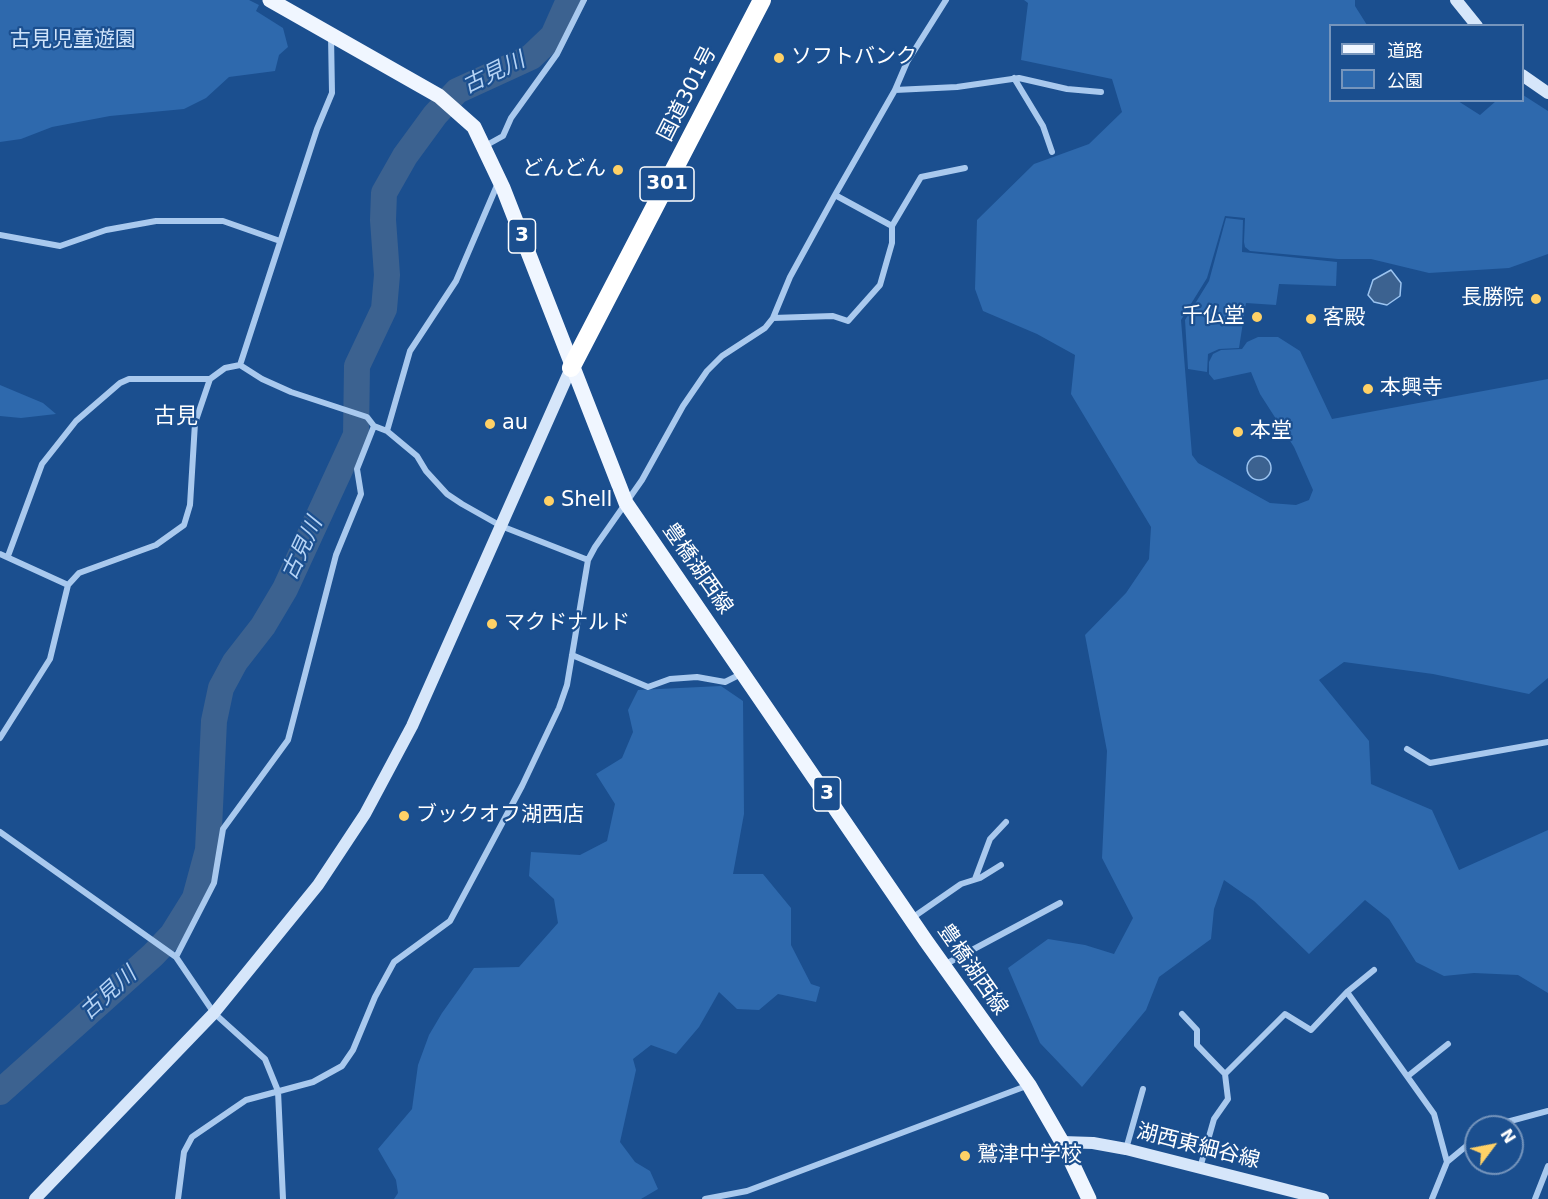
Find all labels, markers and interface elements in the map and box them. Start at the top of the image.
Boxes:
legend [1329,24,1524,102]
park label: 古見児童遊園 [10,28,136,54]
text: 道路 [1387,40,1423,61]
street label: 国道301号 [653,42,723,146]
place label: ソフトバンク [791,45,917,71]
water label: 古見川 [459,48,529,100]
marker: ソフトバンク [772,51,786,65]
text: 公園 [1387,70,1423,91]
place label: どんどん [522,157,606,183]
marker: どんどん [611,163,625,177]
road number: 301 [640,167,694,201]
road number: 3 [508,219,536,253]
place label: 長勝院 [1461,286,1524,312]
marker: 長勝院 [1529,292,1543,306]
place label: 千仏堂 [1182,304,1245,330]
place label: 客殿 [1323,306,1365,332]
marker: 千仏堂 [1250,310,1264,324]
marker: 客殿 [1304,312,1318,326]
place label: 本興寺 [1380,376,1443,402]
marker: 本興寺 [1361,382,1375,396]
district label: 古見 [154,404,198,430]
place label: au [502,411,528,437]
marker: au [483,417,497,431]
place label: 本堂 [1250,419,1292,445]
marker: 本堂 [1231,425,1245,439]
place label: Shell [561,488,612,514]
marker: Shell [542,494,556,508]
water label: 古見川 [277,514,329,584]
street label: 豊橋湖西線 [657,519,737,619]
place label: マクドナルド [504,611,630,637]
marker: マクドナルド [485,617,499,631]
road number: 3 [814,777,840,811]
place label: ブックオフ湖西店 [416,803,584,829]
marker: ブックオフ湖西店 [397,809,411,823]
street label: 豊橋湖西線 [932,920,1012,1020]
water label: 古見川 [76,962,142,1026]
north arrow [1464,1115,1524,1175]
street label: 湖西東細谷線 [1134,1120,1262,1174]
text: N [1496,1126,1520,1147]
place label: 鷲津中学校 [977,1143,1082,1169]
marker: 鷲津中学校 [958,1149,972,1163]

